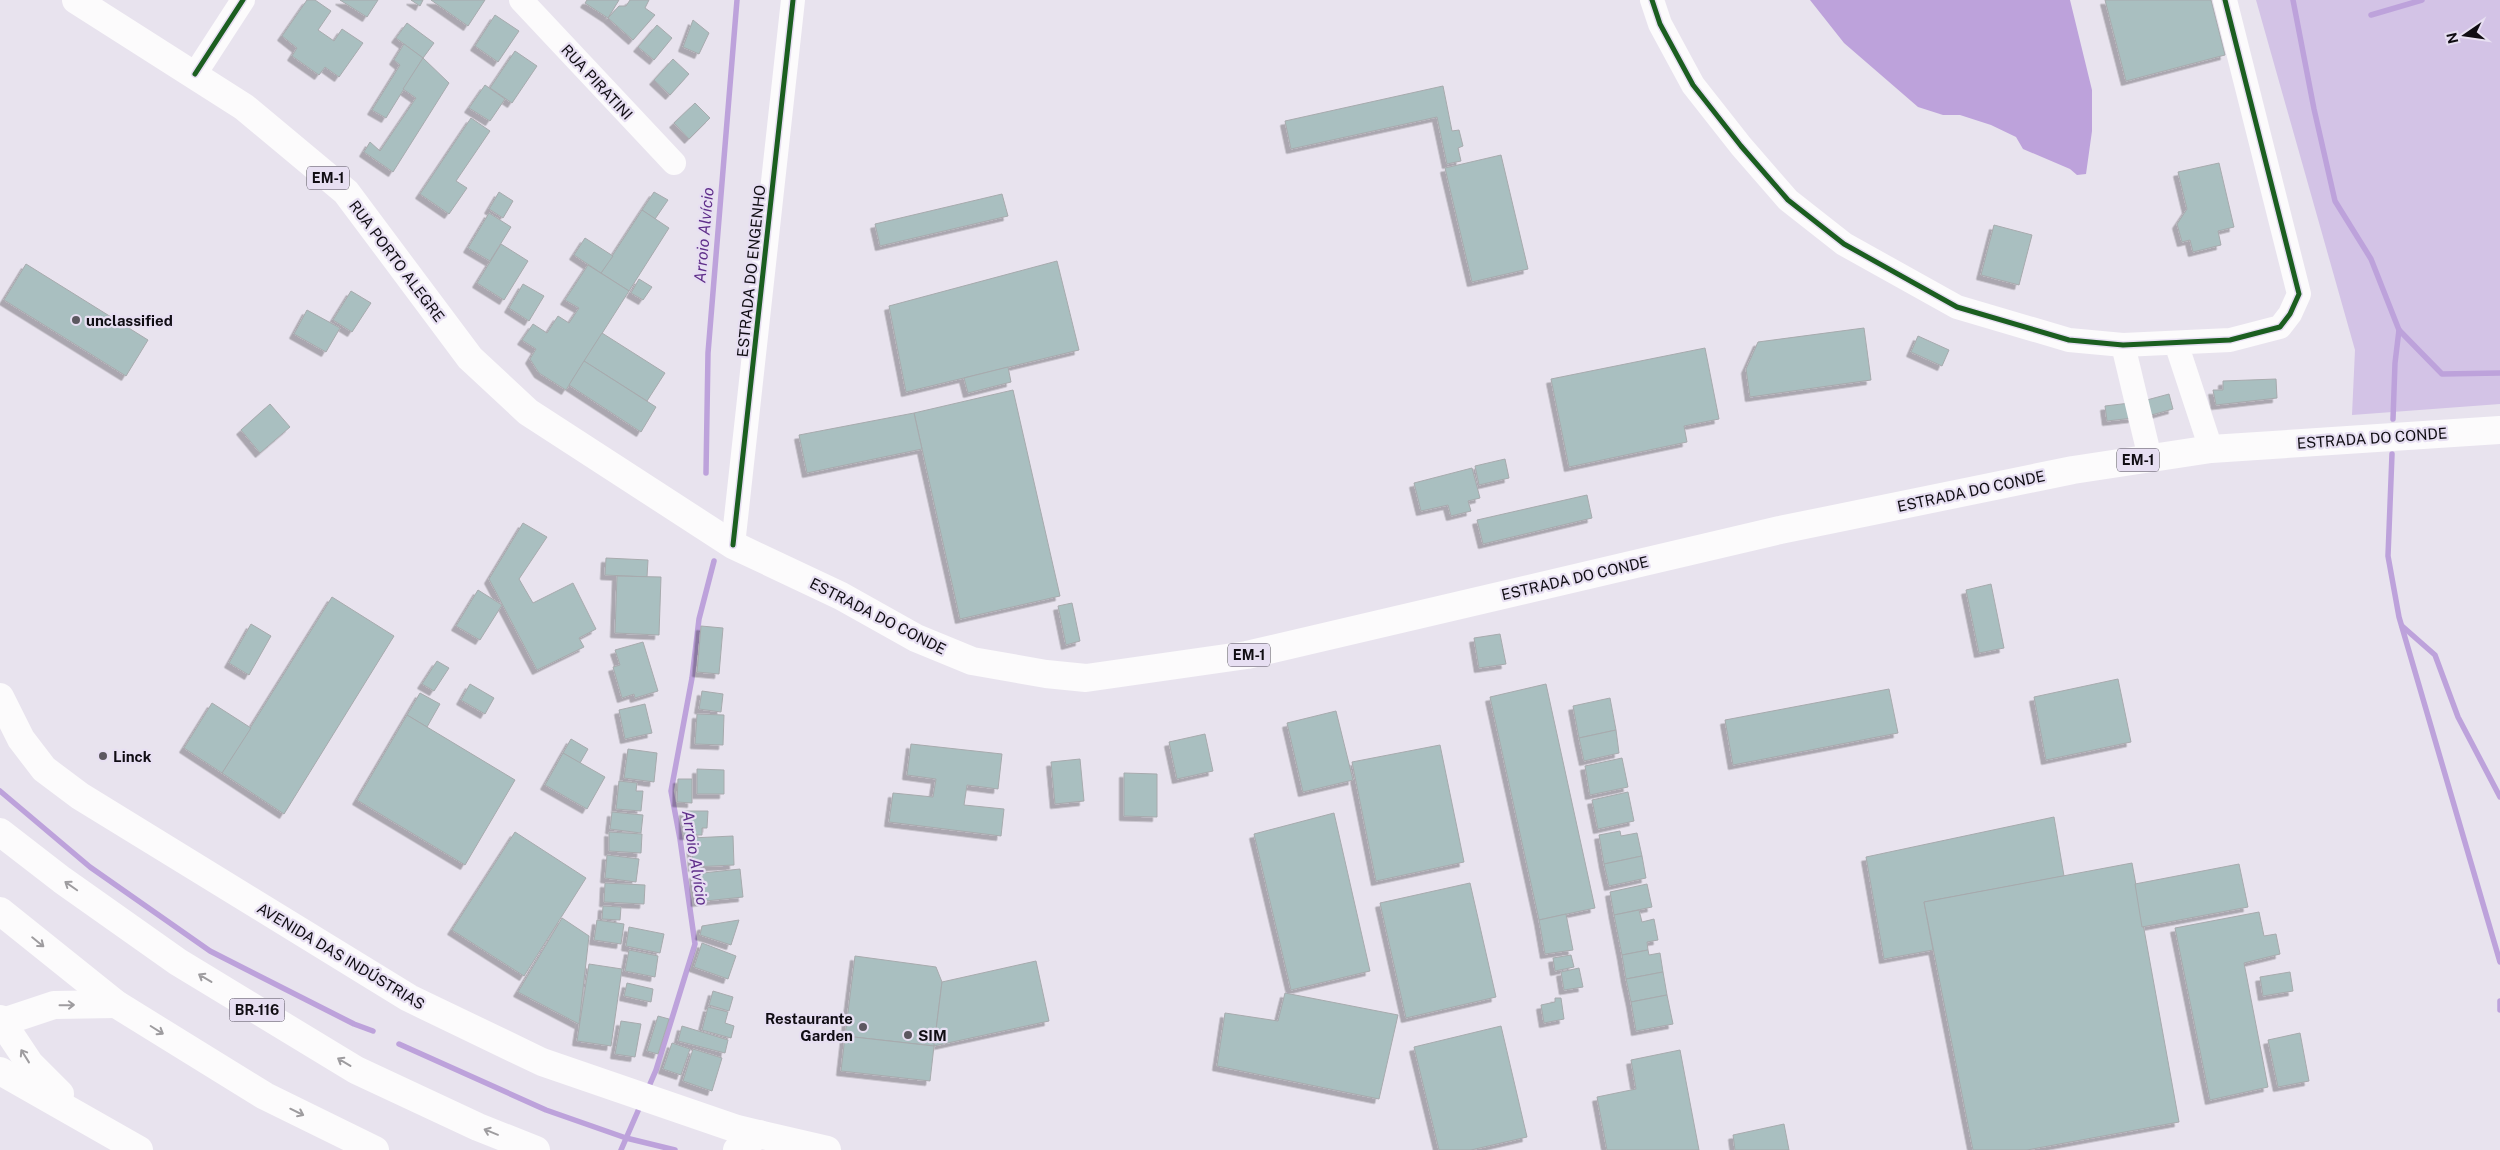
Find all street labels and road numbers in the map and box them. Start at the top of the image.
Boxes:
street label: RUA PIRATINI [558,41,636,123]
road number: EM-1 [307,167,349,190]
street label: ESTRADA DO ENGENHO [733,184,769,358]
street label: RUA PORTO ALEGRE [346,197,448,325]
street label: ESTRADA DO CONDE [2296,424,2448,452]
road number: EM-1 [2117,448,2159,472]
street label: ESTRADA DO CONDE [1896,467,2046,515]
street label: ESTRADA DO CONDE [1500,553,1650,603]
street label: ESTRADA DO CONDE [807,574,949,658]
road number: EM-1 [1228,644,1270,666]
street label: AVENIDA DAS INDÚSTRIAS [254,898,428,1013]
road number: BR-116 [230,998,284,1022]

